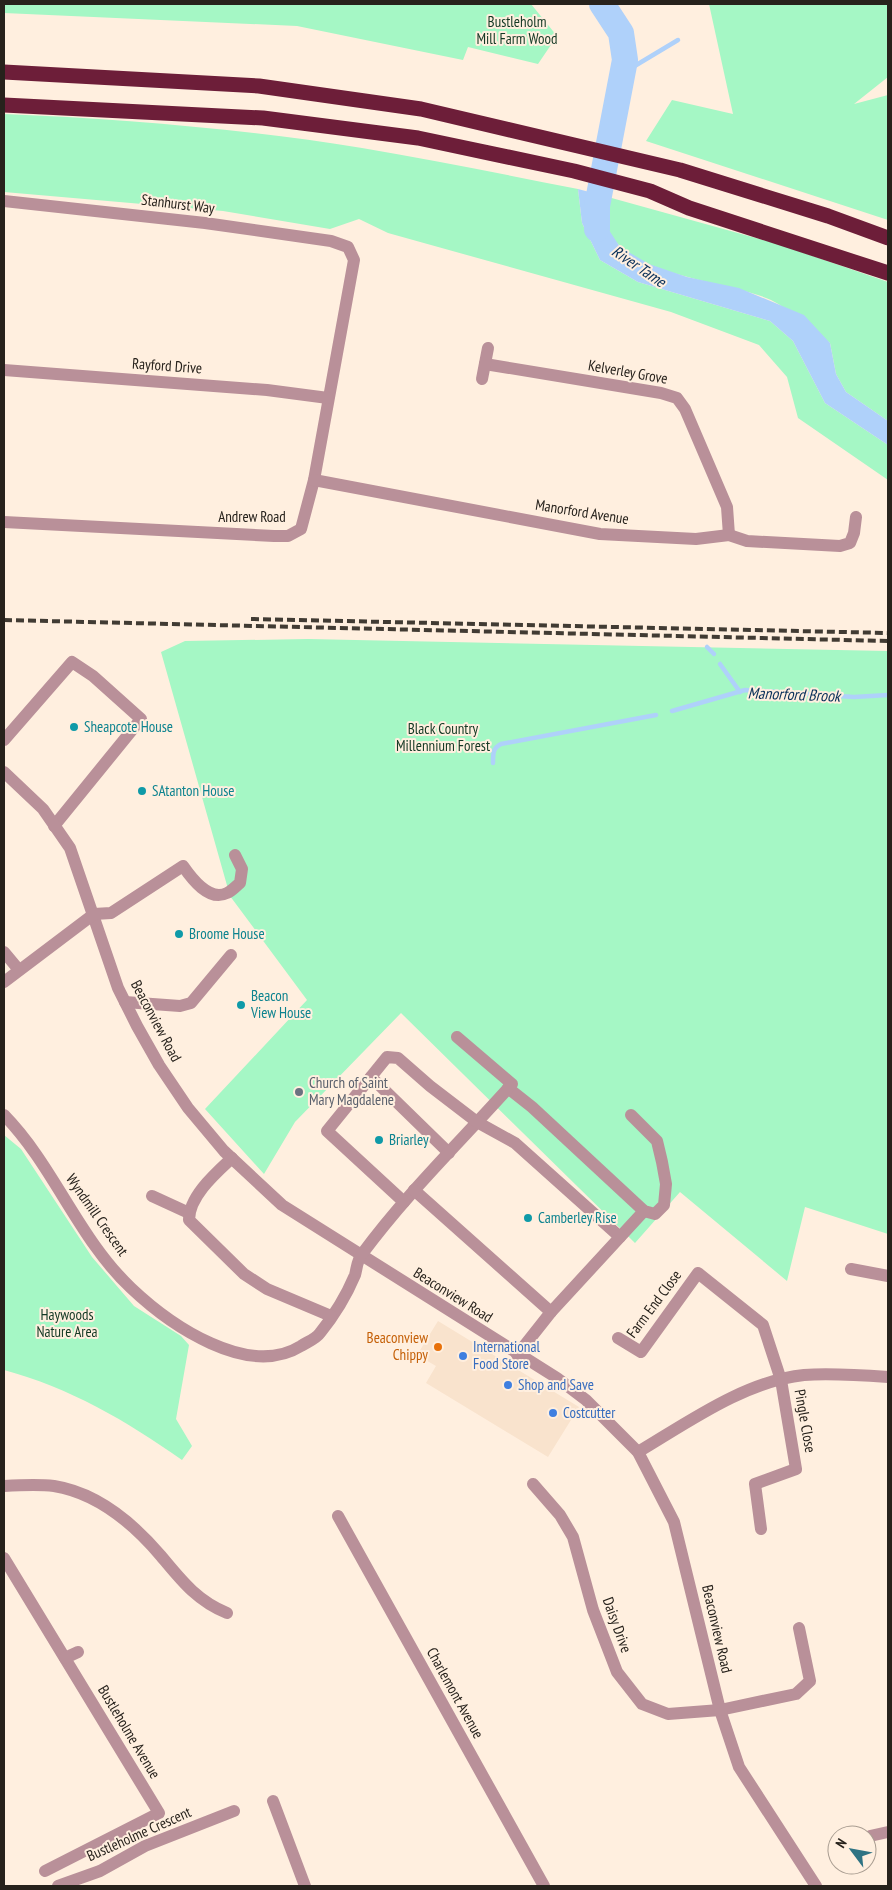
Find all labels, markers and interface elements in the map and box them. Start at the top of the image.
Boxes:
park label: Bustleholm Mill Farm Wood [477,12,558,48]
street label: Stanhurst Way [140,190,216,217]
water label: River Tame [608,241,671,292]
street label: Rayford Drive [131,354,203,377]
street label: Kelverley Grove [587,355,669,388]
street label: Manorford Avenue [534,495,630,528]
street label: Andrew Road [218,507,286,526]
water label: Manorford Brook [747,682,842,706]
place label: Sheapcote House [84,717,173,736]
park label: Black Country Millennium Forest [396,719,490,755]
marker: Sheapcote House [68,721,80,733]
place label: SAtanton House [152,781,235,800]
marker: SAtanton House [136,785,148,797]
place label: Broome House [189,924,265,943]
marker: Broome House [173,928,185,940]
street label: Beaconview Road [127,977,186,1065]
place label: Beacon View House [250,986,311,1022]
marker: Beacon View House [235,999,247,1011]
place label: Church of Saint Mary Magdalene [309,1073,394,1109]
marker: Church of Saint Mary Magdalene [293,1086,305,1098]
place label: Briarley [389,1130,429,1149]
marker: Briarley [373,1134,385,1146]
street label: Wyndmill Crescent [62,1170,133,1259]
place label: Camberley Rise [538,1208,617,1227]
marker: Camberley Rise [522,1212,534,1224]
street label: Beaconview Road [410,1263,496,1326]
street label: Farm End Close [622,1266,685,1341]
park label: Haywoods Nature Area [36,1305,98,1341]
place label: Beaconview Chippy [367,1328,428,1364]
place label: International Food Store [473,1337,540,1373]
marker: Beaconview Chippy [432,1341,444,1353]
marker: International Food Store [457,1350,469,1362]
place label: Shop and Save [518,1375,594,1394]
marker: Shop and Save [502,1379,514,1391]
street label: Pingle Close [791,1388,820,1454]
place label: Costcutter [563,1403,616,1422]
marker: Costcutter [547,1407,559,1419]
street label: Beaconview Road [698,1583,737,1675]
street label: Daisy Drive [599,1594,636,1655]
street label: Charlemont Avenue [423,1644,488,1742]
street label: Bustleholme Avenue [94,1682,165,1782]
street label: Bustleholme Crescent [84,1802,194,1865]
north arrow [827,1825,877,1875]
text: N [831,1835,851,1851]

